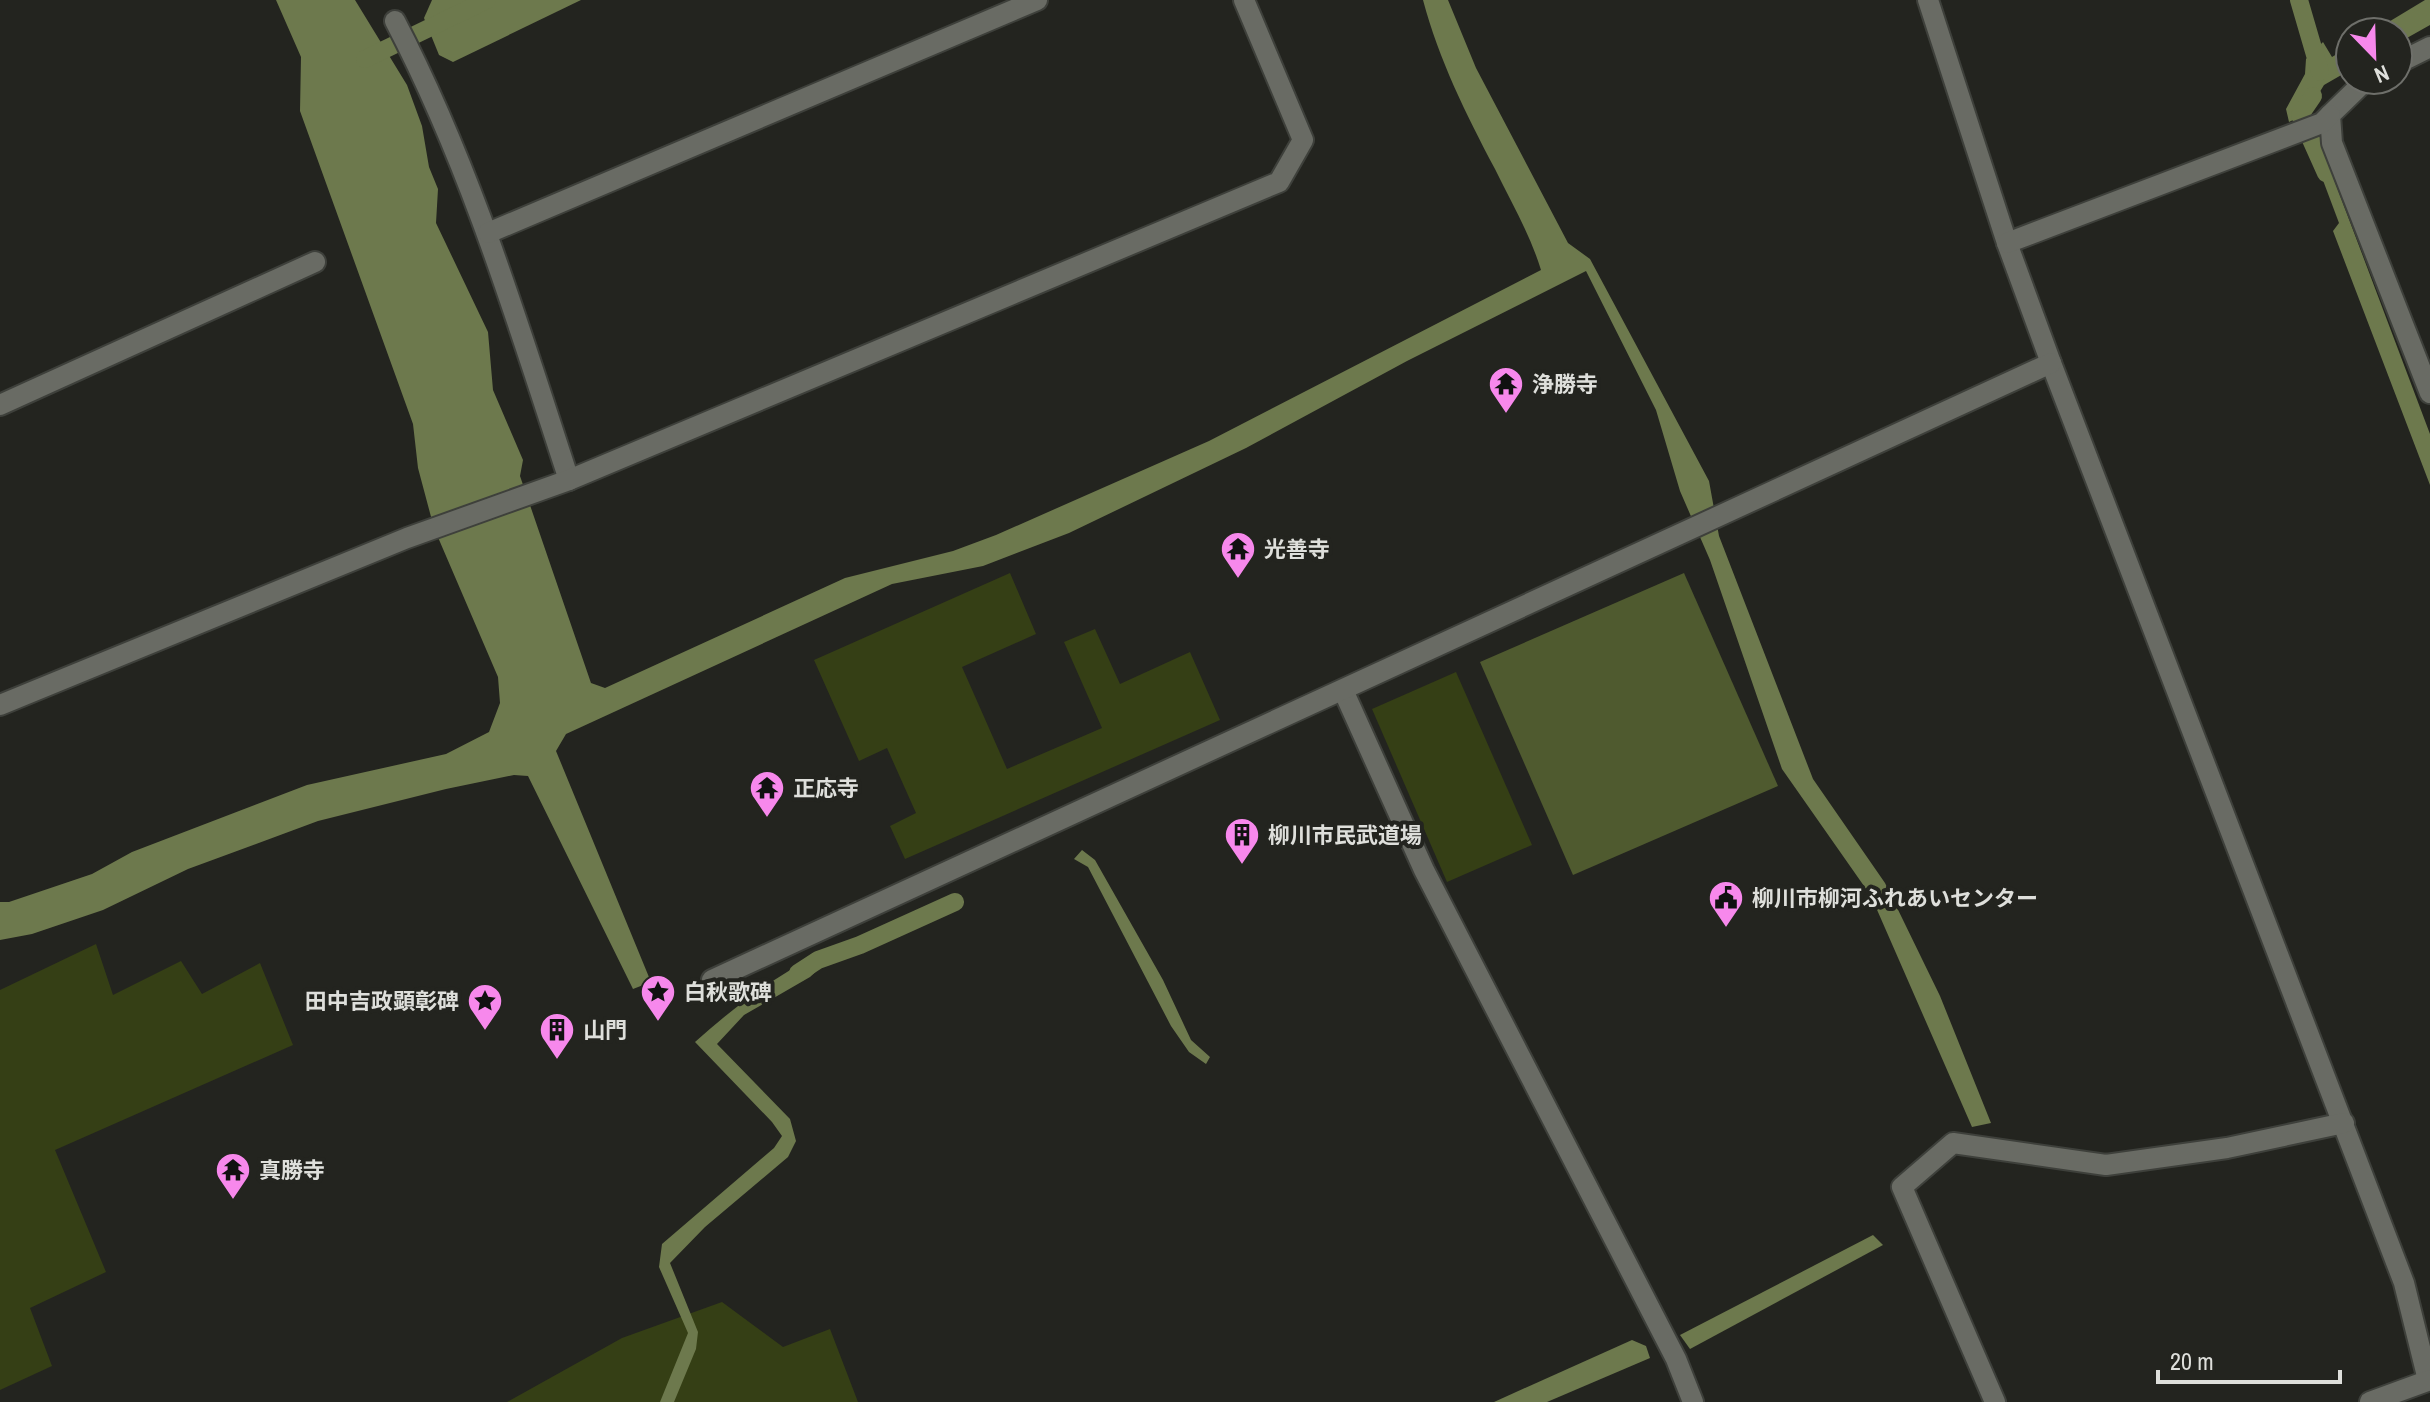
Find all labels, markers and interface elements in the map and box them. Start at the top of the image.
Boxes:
north arrow [2334,16,2414,96]
text: N [2370,58,2394,91]
temple icon: 浄勝寺 [1487,365,1525,415]
place label: 浄勝寺 [1532,369,1598,399]
temple icon: 光善寺 [1219,530,1257,580]
place label: 光善寺 [1264,534,1330,564]
temple icon: 正応寺 [748,769,786,819]
place label: 正応寺 [793,773,859,803]
building icon: 柳川市民武道場 [1223,816,1261,866]
place label: 柳川市民武道場 [1268,820,1422,850]
public building icon: 柳川市柳河ふれあいセンター [1707,879,1745,929]
place label: 柳川市柳河ふれあいセンター [1752,883,2038,913]
place icon: 白秋歌碑 [639,973,677,1023]
place label: 白秋歌碑 [684,977,772,1007]
place icon: 田中吉政顕彰碑 [466,982,504,1032]
place label: 田中吉政顕彰碑 [305,986,459,1016]
building icon: 山門 [538,1011,576,1061]
place label: 山門 [583,1015,627,1045]
temple icon: 真勝寺 [214,1151,252,1201]
place label: 真勝寺 [259,1155,325,1185]
scale bar [2158,1334,2340,1384]
text: 20 m [2170,1345,2214,1377]

